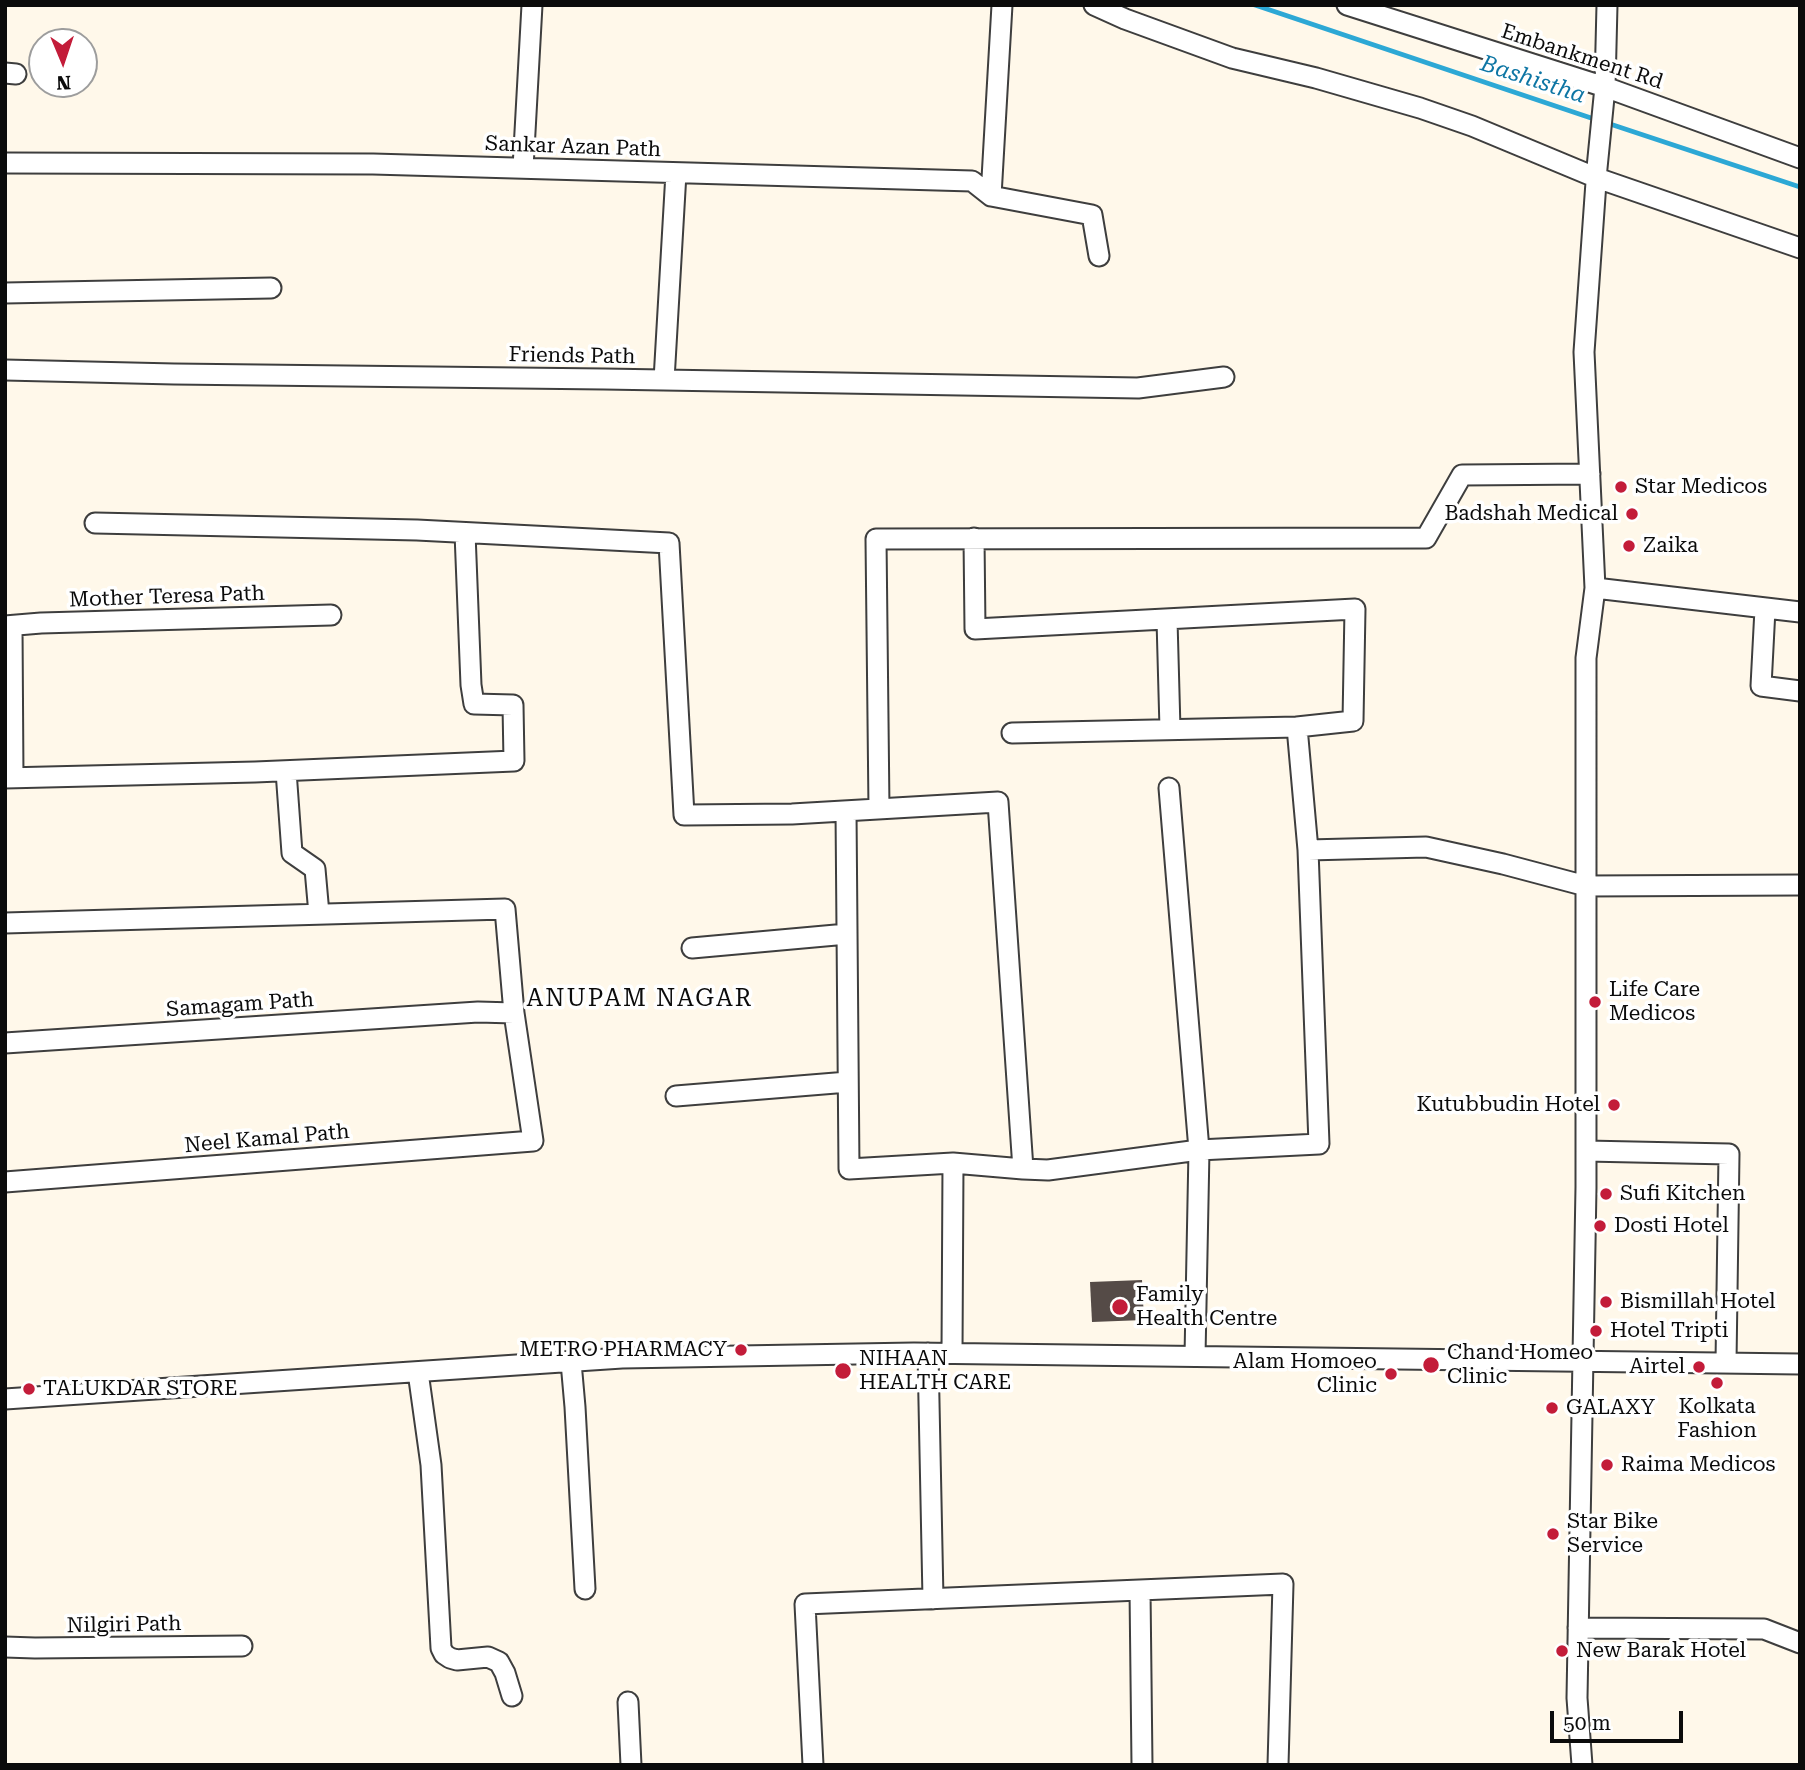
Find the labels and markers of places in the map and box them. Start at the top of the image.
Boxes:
place label: Star Medicos [1635,474,1767,500]
marker: Star Medicos [1613,479,1629,495]
place label: Badshah Medical [1444,501,1618,527]
marker: Badshah Medical [1624,506,1640,522]
place label: Zaika [1643,533,1698,559]
marker: Zaika [1621,538,1637,554]
place label: Life Care Medicos [1609,977,1700,1027]
marker: Life Care Medicos [1587,994,1603,1010]
place label: Kutubbudin Hotel [1416,1092,1600,1118]
marker: Kutubbudin Hotel [1606,1097,1622,1113]
place label: Sufi Kitchen [1620,1181,1746,1207]
marker: Sufi Kitchen [1598,1186,1614,1202]
place label: Dosti Hotel [1614,1213,1729,1239]
marker: Dosti Hotel [1592,1218,1608,1234]
place label: Family Health Centre [1136,1282,1277,1332]
place label: Bismillah Hotel [1620,1289,1776,1315]
marker: Bismillah Hotel [1598,1294,1614,1310]
marker: Family Health Centre [1110,1297,1130,1317]
place label: Hotel Tripti [1610,1318,1728,1344]
marker: Hotel Tripti [1588,1323,1604,1339]
place label: METRO PHARMACY [519,1337,727,1363]
place label: Chand Homeo Clinic [1447,1340,1593,1390]
marker: METRO PHARMACY [733,1342,749,1358]
place label: NIHAAN HEALTH CARE [859,1346,1011,1396]
place label: Alam Homoeo Clinic [1233,1349,1377,1399]
place label: Airtel [1629,1354,1685,1380]
marker: Chand Homeo Clinic [1421,1355,1441,1375]
marker: Airtel [1691,1359,1707,1375]
marker: NIHAAN HEALTH CARE [833,1361,853,1381]
marker: Alam Homoeo Clinic [1383,1366,1399,1382]
marker: Kolkata Fashion [1709,1375,1725,1391]
place label: TALUKDAR STORE [43,1376,237,1402]
marker: TALUKDAR STORE [21,1381,37,1397]
place label: Kolkata Fashion [1677,1394,1757,1444]
place label: GALAXY [1566,1395,1655,1421]
marker: GALAXY [1544,1400,1560,1416]
place label: Raima Medicos [1621,1452,1776,1478]
marker: Raima Medicos [1599,1457,1615,1473]
place label: Star Bike Service [1567,1509,1658,1559]
marker: Star Bike Service [1545,1526,1561,1542]
place label: New Barak Hotel [1576,1638,1746,1664]
marker: New Barak Hotel [1554,1643,1570,1659]

